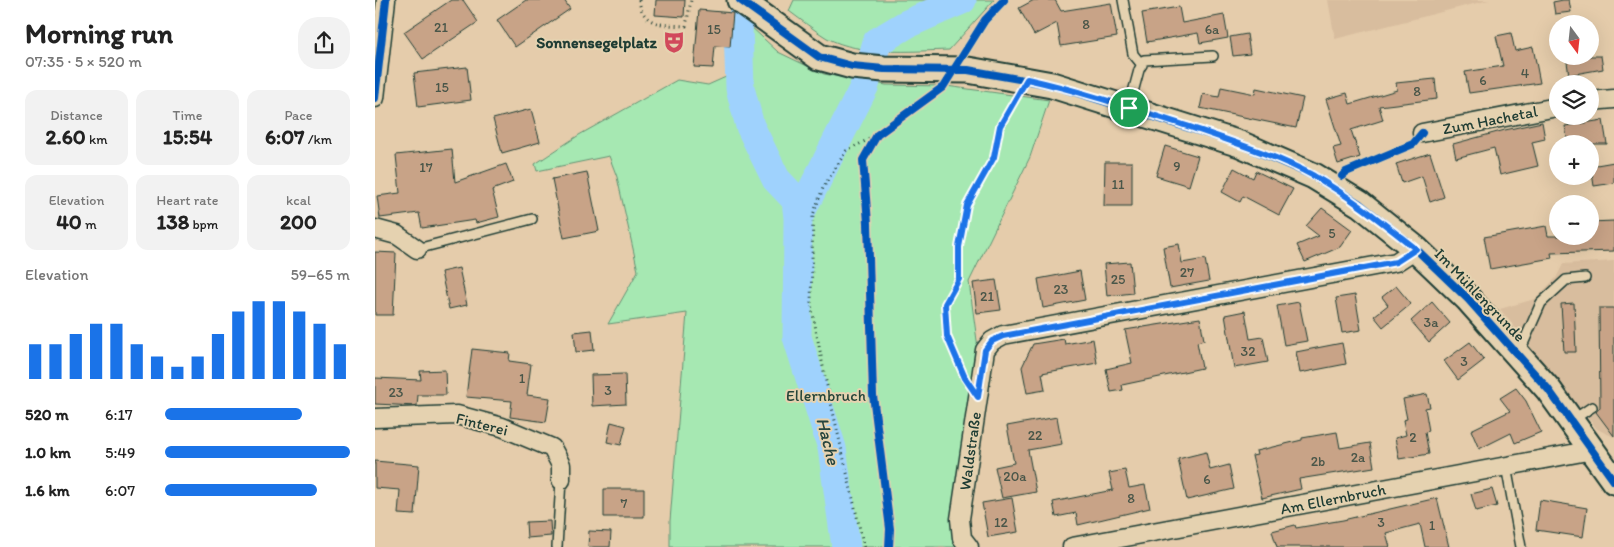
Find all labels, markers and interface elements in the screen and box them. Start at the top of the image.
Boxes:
north arrow [1549,15,1599,65]
map controls [1549,15,1599,245]
text: Morning run [25,16,173,50]
house number: 8 [1082,16,1090,33]
button: share [298,17,350,69]
house number: 21 [434,19,448,36]
house number: 15 [707,21,721,38]
house number: 6a [1205,21,1220,38]
theatre icon: Sonnensegelplatz [661,29,687,55]
place label: Sonnensegelplatz [536,33,658,53]
text: 07:35 · 5 × 520 m [25,52,142,71]
house number: 4 [1521,65,1530,82]
house number: 6 [1479,72,1487,89]
button: layers [1549,75,1599,125]
house number: 15 [435,79,449,96]
house number: 8 [1413,83,1421,100]
pin [1108,87,1150,129]
icon: arrive [1115,94,1143,122]
street label: Zum Hachetal [1441,101,1540,139]
text: Distance [50,107,103,124]
text: Time [173,107,202,124]
text: Pace [284,107,313,124]
text: 2.60 [46,124,86,149]
text: 15:54 [163,124,212,149]
text: 6:07 [265,124,305,149]
text: km [86,131,107,148]
text: /km [305,131,332,148]
button: + [1549,135,1599,185]
house number: 9 [1173,158,1181,175]
house number: 17 [419,159,433,176]
house number: 11 [1112,176,1125,193]
text: Elevation [49,192,104,209]
text: Heart rate [157,192,218,209]
text: kcal [286,192,311,209]
button: − [1549,195,1599,245]
text: 40 [56,209,82,234]
text: 138 [157,209,189,234]
text: 200 [280,209,317,234]
text: m [82,216,97,233]
text: bpm [189,216,218,233]
house number: 5 [1328,225,1336,242]
street label: Im Mühlengrunde [1431,244,1530,346]
house number: 27 [1180,264,1194,281]
text: Elevation [25,265,89,284]
text: 59–65 m [290,265,350,284]
house number: 25 [1111,271,1125,288]
house number: 23 [1054,281,1069,298]
house number: 21 [980,288,994,305]
house number: 3a [1424,314,1439,331]
house number: 32 [1241,343,1256,360]
house number: 3 [1460,353,1468,370]
house number: 1 [519,370,526,387]
house number: 3 [604,382,612,399]
house number: 23 [389,384,404,401]
park label: Ellernbruch [786,386,866,405]
text: 520 m [25,405,69,424]
text: 6:17 [105,405,133,424]
street label: Finterei [454,408,510,440]
street label: Waldstraße [955,410,985,492]
water label: Hache [812,415,845,468]
house number: 22 [1028,427,1043,444]
house number: 2 [1409,429,1417,446]
text: 1.0 km [25,443,71,462]
text: 5:49 [105,443,135,462]
house number: 2a [1351,449,1366,466]
house number: 2b [1311,453,1325,470]
house number: 20a [1003,468,1027,485]
house number: 6 [1203,471,1211,488]
street label: Am Ellernbruch [1279,479,1388,519]
text: 1.6 km [25,481,70,500]
text: 6:07 [105,481,135,500]
house number: 8 [1127,490,1135,507]
house number: 7 [621,495,628,512]
house number: 12 [994,514,1009,531]
house number: 3 [1377,514,1385,531]
house number: 1 [1429,517,1436,534]

